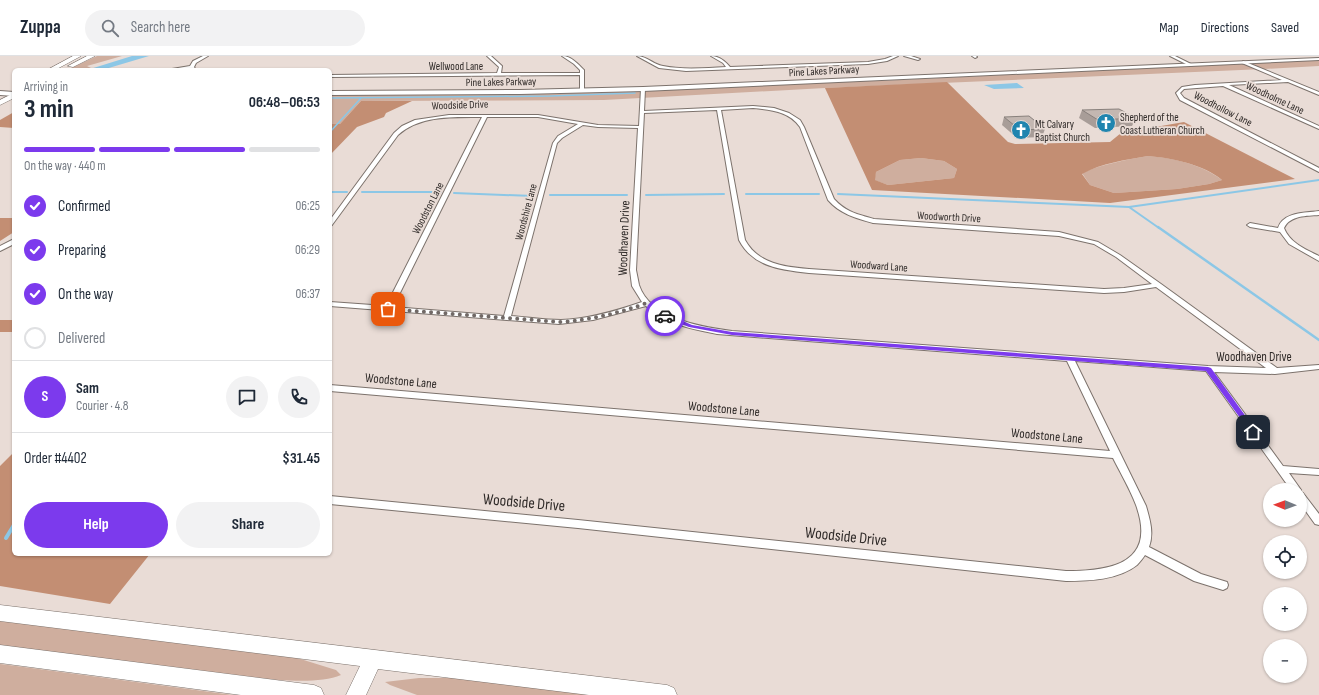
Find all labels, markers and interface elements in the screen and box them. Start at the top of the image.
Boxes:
search box [85,10,365,46]
text: Zuppa [20,16,61,39]
icon: search [99,17,121,39]
text: Search here [131,18,190,37]
text: Map [1159,19,1179,36]
text: Directions [1201,19,1249,36]
text: Saved [1271,19,1299,36]
street label: Wellwood Lane [429,60,483,73]
street label: Pine Lakes Parkway [788,63,860,79]
street label: Pine Lakes Parkway [466,75,537,89]
text: Arriving in [24,79,68,95]
street label: Woodholme Lane [1244,79,1306,117]
street label: Woodhollow Lane [1192,89,1254,129]
text: 06:48–06:53 [249,93,320,112]
text: 3 min [24,94,74,125]
street label: Woodside Drive [431,98,489,112]
place label: Shepherd of the Coast Lutheran Church [1120,111,1205,137]
church icon: Shepherd of the Coast Lutheran Church [1095,112,1117,134]
place label: Mt Calvary Baptist Church [1035,118,1090,144]
church icon: Mt Calvary Baptist Church [1010,119,1032,141]
text: On the way · 440 m [24,158,106,174]
street label: Woodston Lane [409,180,447,236]
street label: Woodshire Lane [512,182,540,242]
icon: check [24,195,46,217]
text: Confirmed [58,197,111,216]
text: 06:25 [295,198,320,214]
street label: Woodhaven Drive [615,200,633,276]
street label: Woodworth Drive [917,209,981,225]
icon: check [24,239,46,261]
text: Preparing [58,241,106,260]
text: 06:29 [295,242,320,258]
street label: Woodward Lane [850,258,908,274]
icon: check [24,283,46,305]
text: On the way [58,285,113,304]
text: 06:37 [295,286,320,302]
pin [371,292,405,326]
courier [645,296,685,336]
icon: bag [377,298,399,320]
icon: car [654,305,676,327]
text: Delivered [58,329,105,348]
street label: Woodhaven Drive [1216,349,1292,365]
street label: Woodstone Lane [365,370,437,392]
button: chat [226,376,268,418]
button: phone [278,376,320,418]
text: Sam [76,379,99,398]
text: S [42,387,48,406]
text: Courier · 4.8 [76,398,128,414]
street label: Woodstone Lane [688,398,760,420]
pin [1236,415,1270,449]
icon: home [1242,421,1264,443]
street label: Woodstone Lane [1011,425,1083,447]
text: Order #4402 [24,449,87,468]
text: $31.45 [282,449,320,468]
north arrow [1263,483,1307,527]
map controls [1263,483,1307,683]
street label: Woodside Drive [482,490,566,516]
button: Help [24,502,168,548]
button: Share [176,502,320,548]
street label: Woodside Drive [804,523,888,551]
button: locate [1263,535,1307,579]
button: + [1263,587,1307,631]
button: − [1263,639,1307,683]

